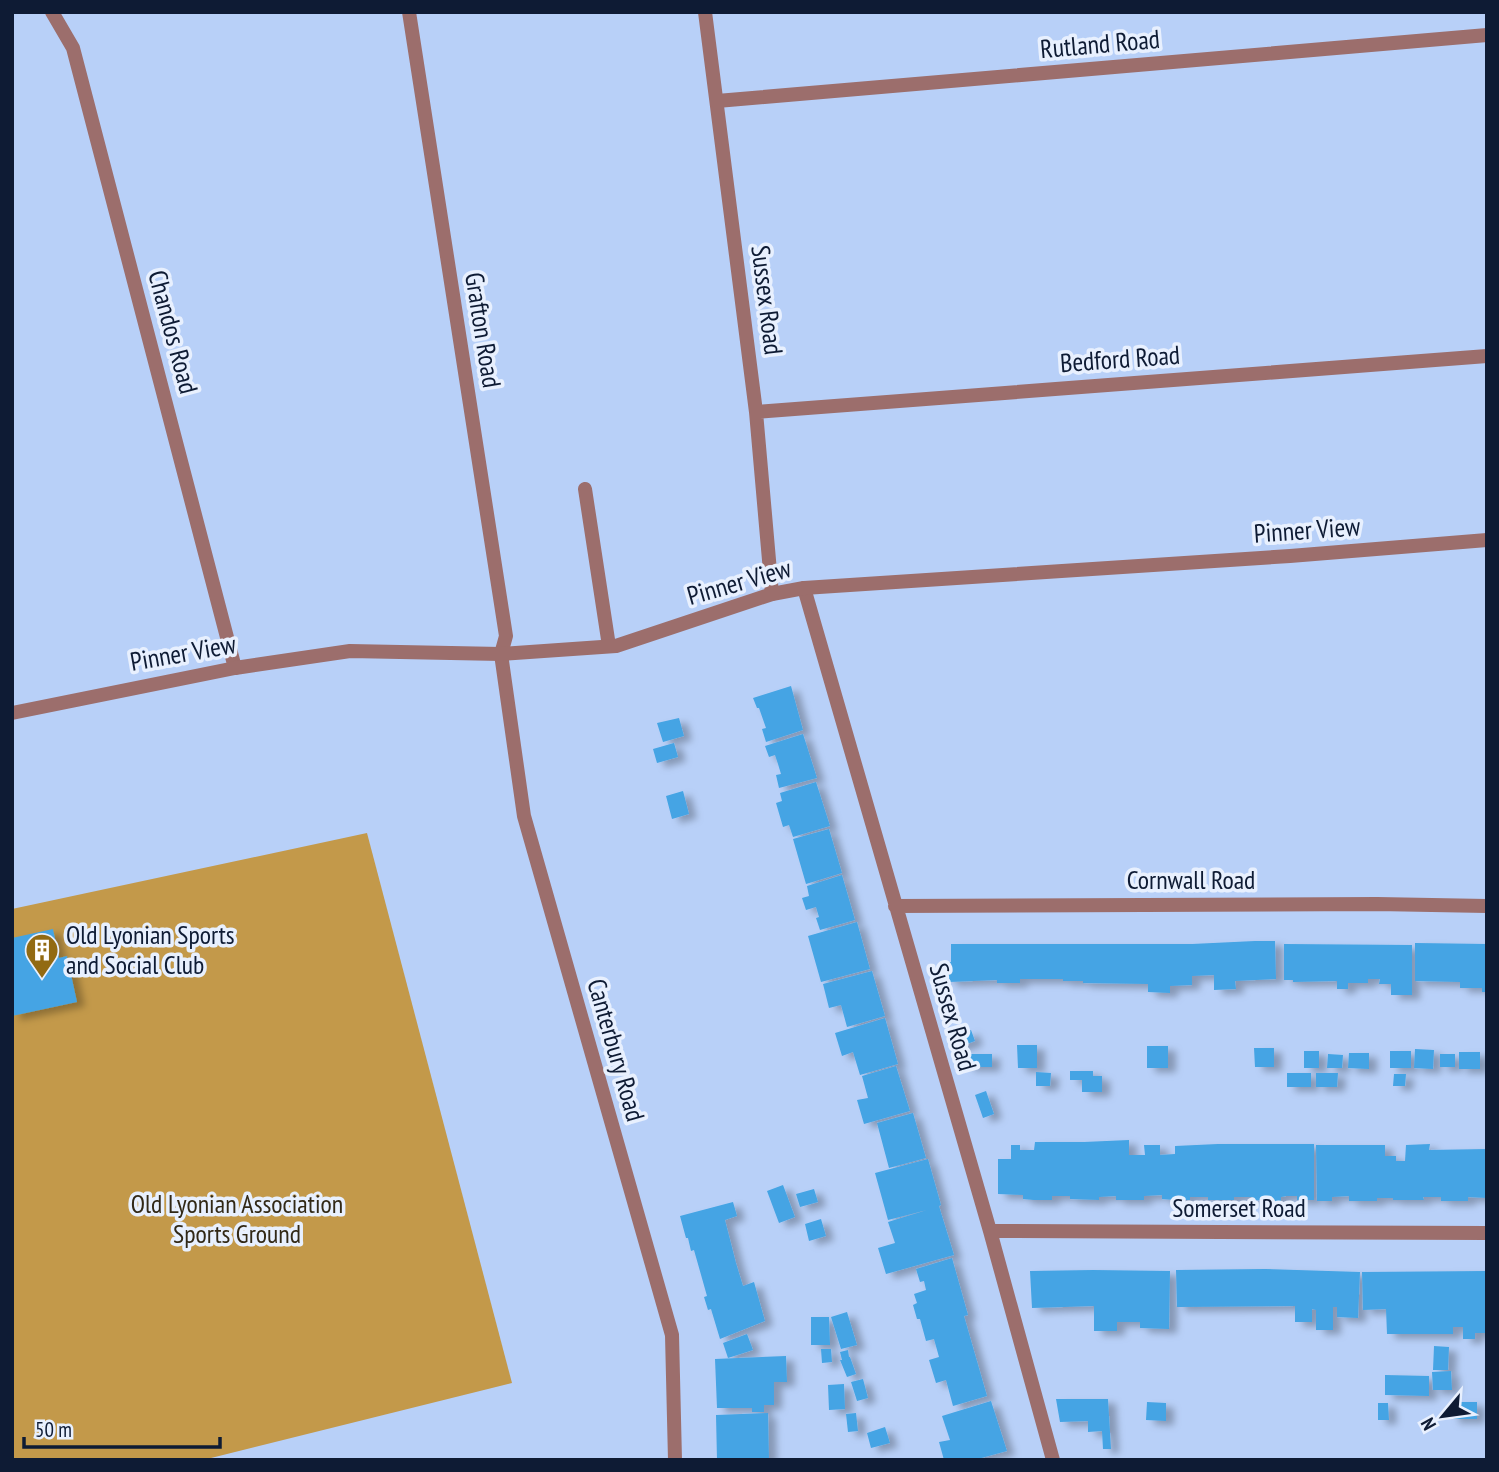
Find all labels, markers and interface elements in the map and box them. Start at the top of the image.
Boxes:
street label: Rutland Road [1039,22,1161,65]
street label: Sussex Road [744,243,791,357]
street label: Chandos Road [141,267,206,397]
street label: Grafton Road [458,270,509,390]
street label: Bedford Road [1059,338,1181,379]
street label: Pinner View [1253,509,1362,550]
street label: Pinner View [683,551,795,612]
street label: Pinner View [128,627,239,678]
street label: Cornwall Road [1127,863,1255,896]
place label: Old Lyonian Sports and Social Club [66,918,235,981]
building icon: Old Lyonian Sports and Social Club [23,931,61,980]
street label: Sussex Road [922,959,985,1074]
street label: Canterbury Road [580,975,653,1125]
park label: Old Lyonian Association Sports Ground [131,1187,343,1250]
street label: Somerset Road [1172,1191,1306,1224]
north arrow [1408,1381,1478,1451]
scale bar [24,1406,220,1450]
text: N [1415,1414,1441,1435]
text: 50 m [35,1416,72,1443]

